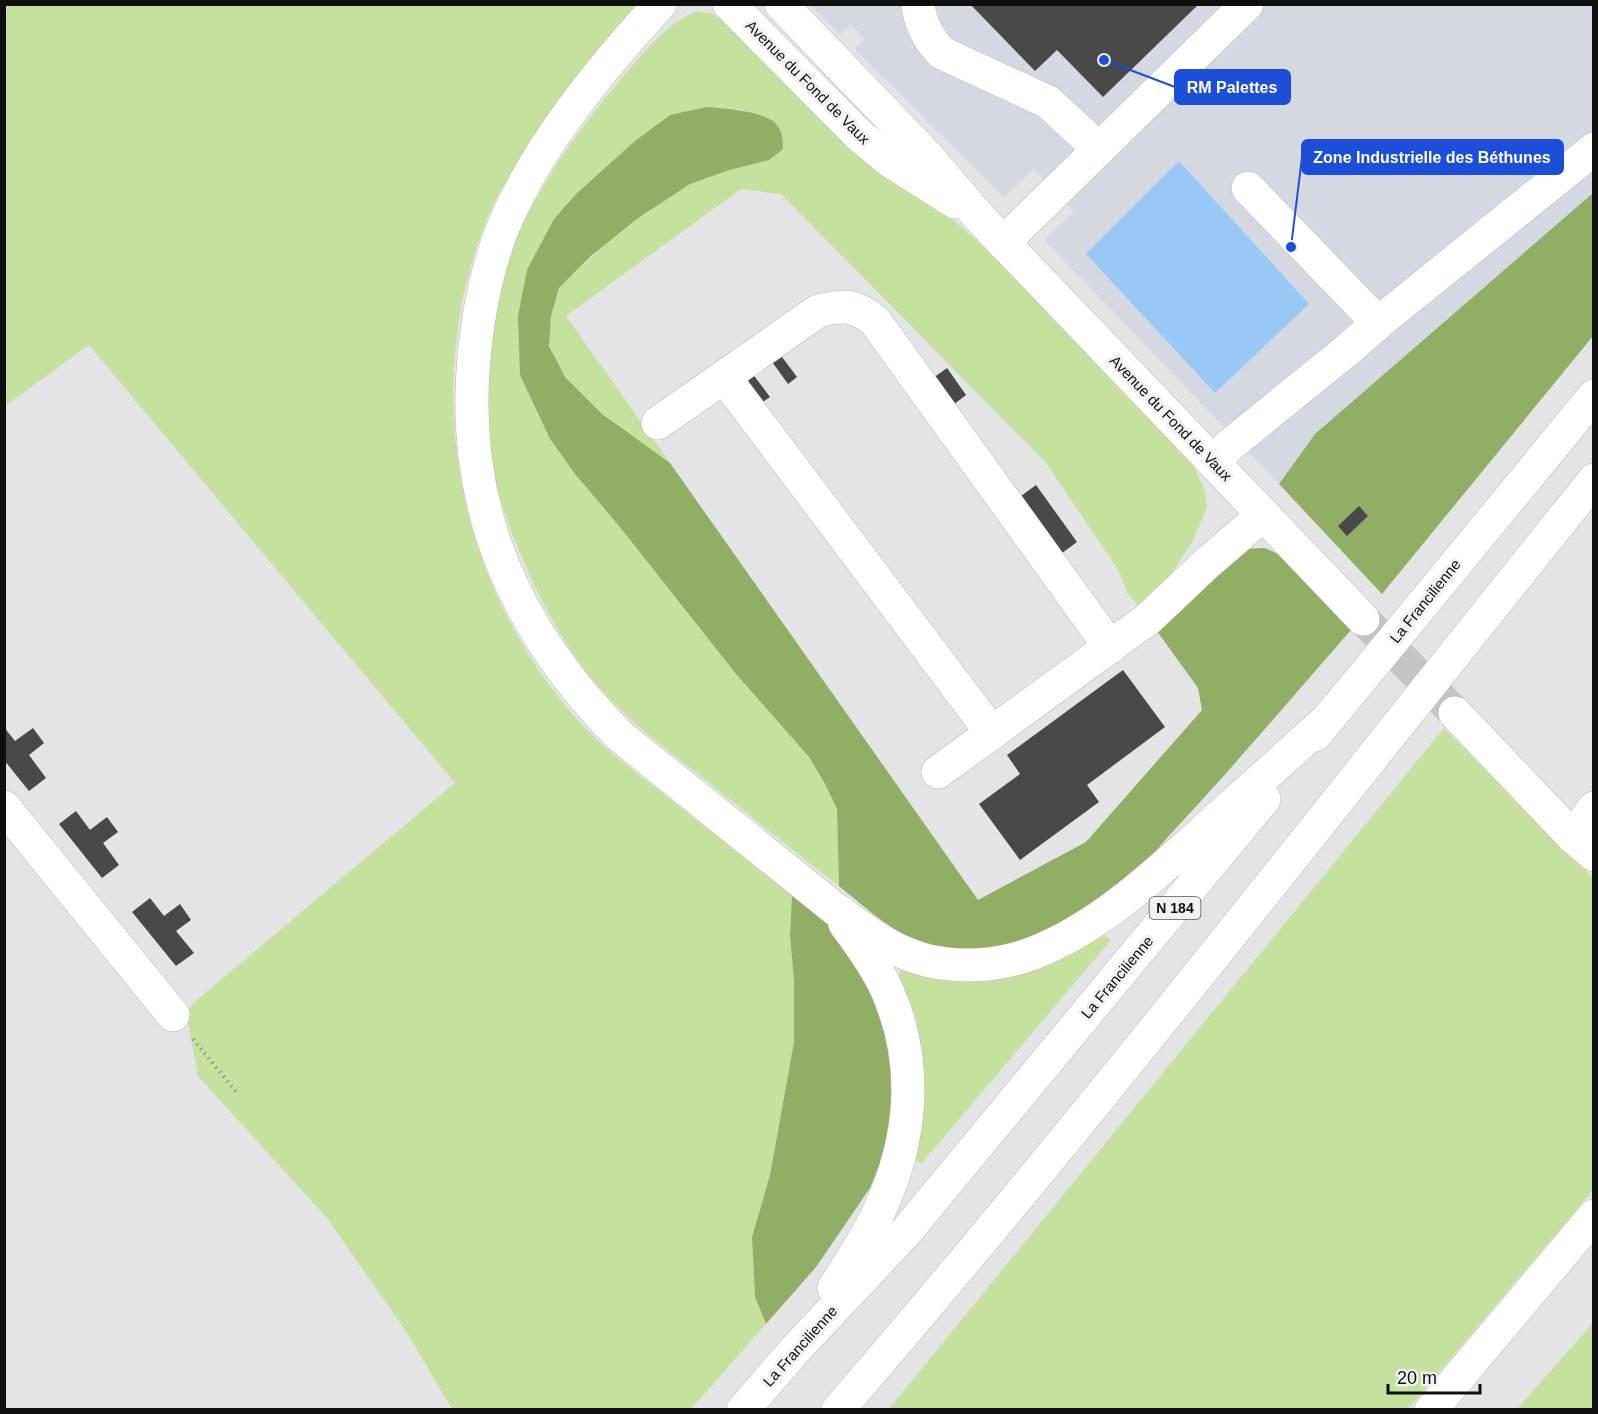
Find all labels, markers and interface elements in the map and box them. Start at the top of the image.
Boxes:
street label: Avenue du Fond de Vaux [743,17,874,148]
callout: RM Palettes [1175,70,1290,104]
text: RM Palettes [1187,79,1277,96]
callout: Zone Industrielle des Béthunes [1302,140,1563,174]
text: Zone Industrielle des Béthunes [1313,149,1551,166]
street label: Avenue du Fond de Vaux [1107,352,1236,485]
street label: La Francilienne [1386,556,1464,646]
road number: N 184 [1150,897,1200,919]
street label: La Francilienne [1078,932,1156,1022]
street label: La Francilienne [759,1302,841,1390]
scale bar [1388,1357,1480,1395]
text: 20 m [1397,1368,1437,1388]

